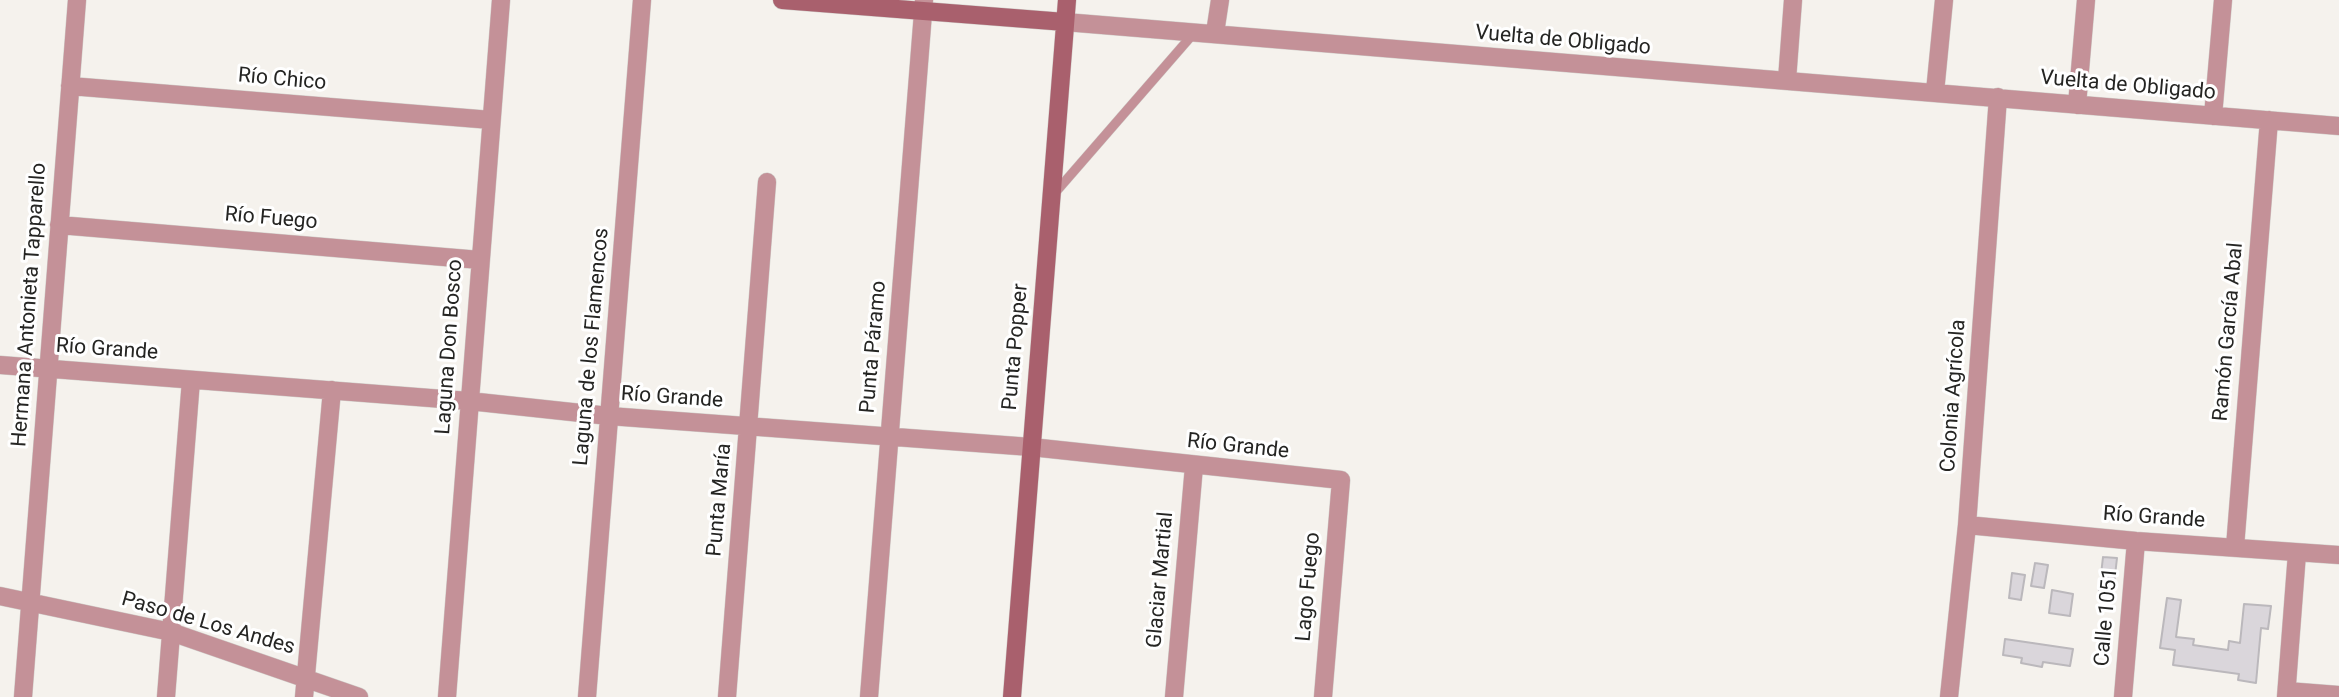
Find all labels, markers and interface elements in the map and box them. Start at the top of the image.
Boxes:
street label: Vuelta de Obligado [1474,21,1652,61]
street label: Río Chico [237,64,327,96]
street label: Vuelta de Obligado [2039,66,2217,106]
street label: Hermana Antonieta Tapparello [8,162,52,448]
street label: Río Fuego [223,202,319,236]
street label: Laguna de los Flamencos [569,227,615,467]
street label: Ramón García Abal [2209,242,2249,422]
street label: Laguna Don Bosco [431,258,469,436]
street label: Punta Páramo [856,280,892,414]
street label: Punta Popper [998,283,1034,411]
street label: Colonia Agrícola [1936,319,1972,473]
street label: Río Grande [55,334,159,366]
street label: Río Grande [620,382,724,414]
street label: Río Grande [1186,429,1290,465]
street label: Punta María [703,442,737,558]
street label: Río Grande [2102,502,2206,534]
street label: Glaciar Martial [1142,511,1180,649]
street label: Lago Fuego [1292,531,1326,643]
street label: Calle 1051 [2090,567,2124,667]
street label: Paso de Los Andes [118,587,298,661]

